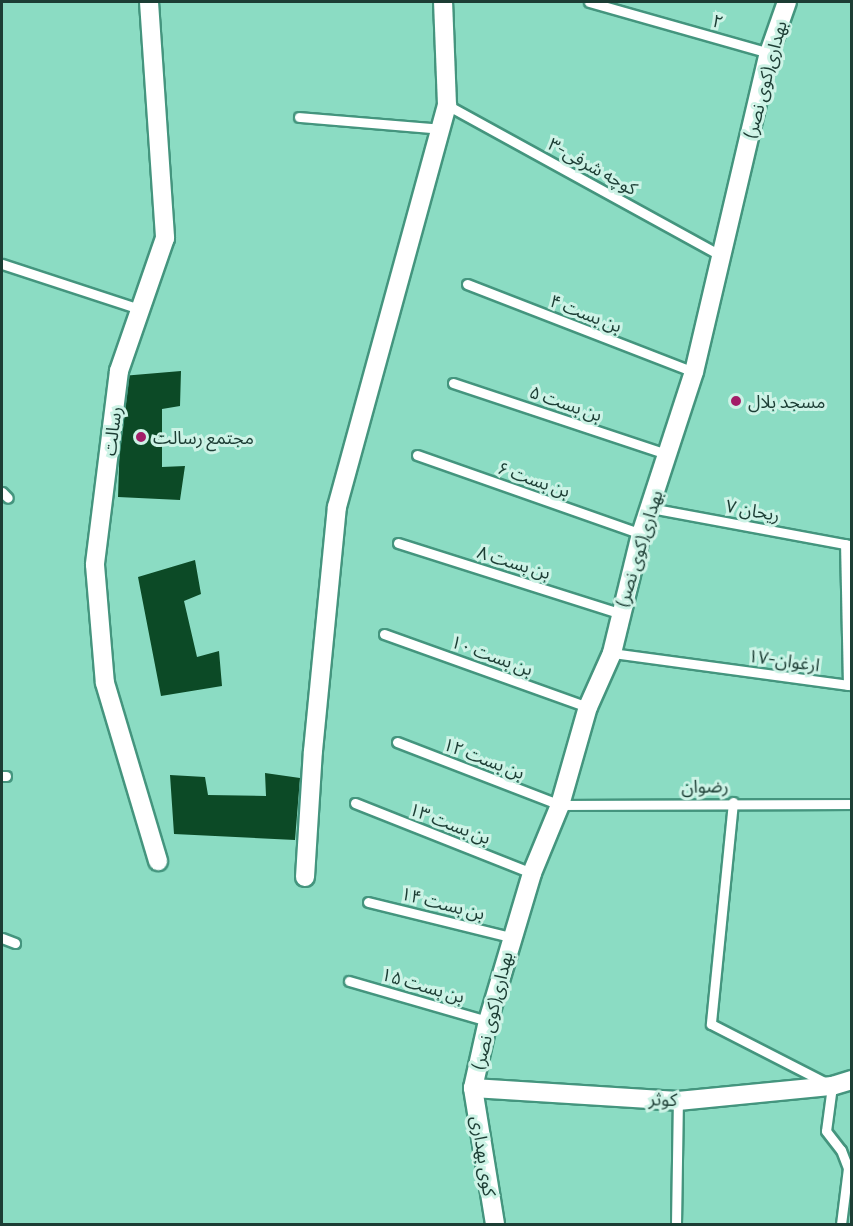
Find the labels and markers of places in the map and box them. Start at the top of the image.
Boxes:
place label: مسجد بلال [748,390,826,412]
marker: مسجد بلال [729,394,743,408]
place label: مجتمع رسالت [153,426,254,448]
marker: مجتمع رسالت [134,430,148,444]

